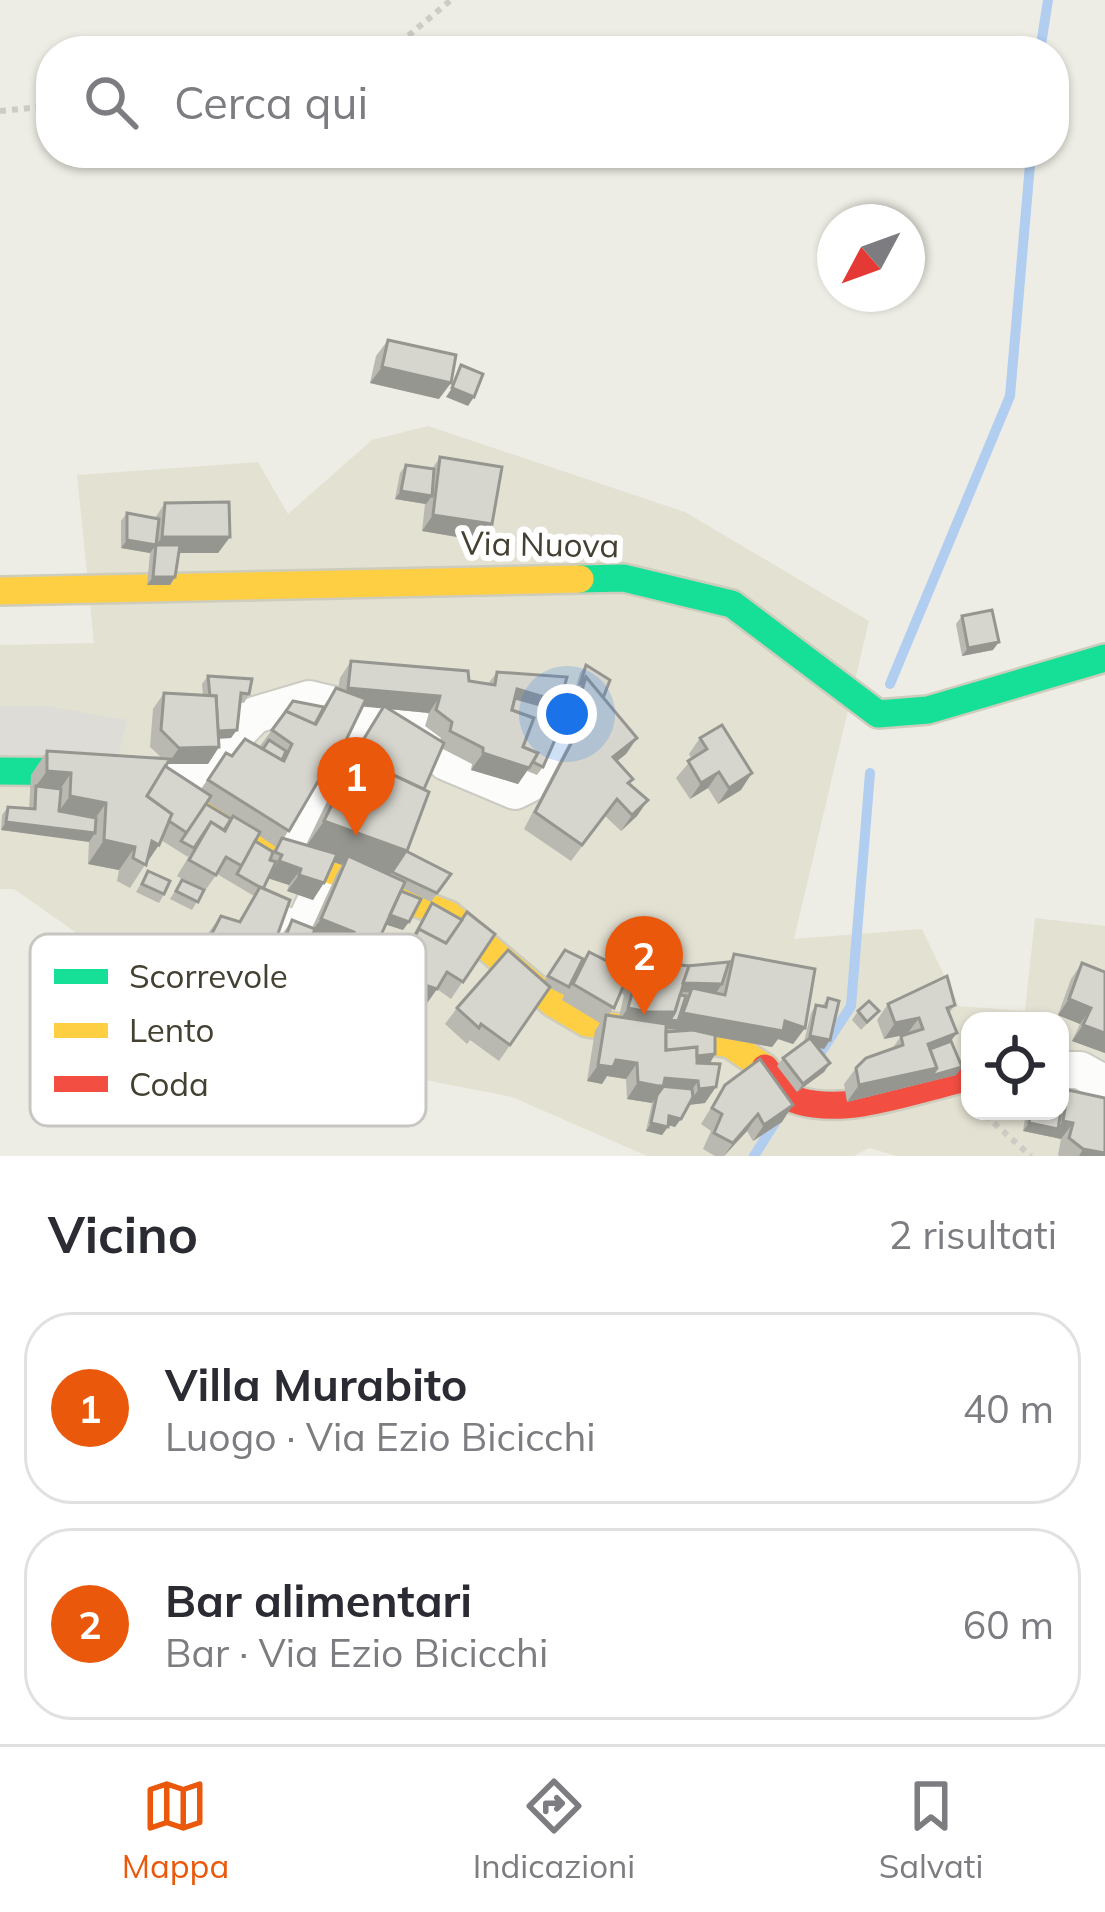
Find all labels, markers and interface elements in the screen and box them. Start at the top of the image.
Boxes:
search box [36,36,1069,168]
icon: search [78,69,144,135]
text: Cerca qui [174,74,368,130]
north arrow [817,204,925,312]
street label: Via Nuova [460,522,620,565]
your location [537,684,597,744]
pin: 1 [317,737,395,836]
pin: 2 [605,916,683,1015]
legend [30,934,426,1126]
text: Scorrevole [129,955,288,996]
text: Lento [129,1009,214,1050]
map controls [961,1012,1069,1120]
button: locate [961,1012,1069,1120]
text: Coda [129,1063,209,1104]
text: Vicino [48,1202,198,1266]
text: 2 risultati [889,1210,1057,1259]
text: Villa Murabito [165,1356,467,1412]
text: 1 [78,1384,102,1433]
text: 40 m [963,1384,1054,1433]
text: Luogo · Via Ezio Bicicchi [165,1412,596,1461]
text: Bar alimentari [165,1572,472,1628]
text: 2 [78,1600,102,1649]
text: 60 m [963,1600,1054,1649]
text: Bar · Via Ezio Bicicchi [165,1628,548,1677]
tab: Mappa [122,1773,229,1886]
tab: Indicazioni [473,1773,635,1886]
tab: Salvati [879,1773,983,1886]

